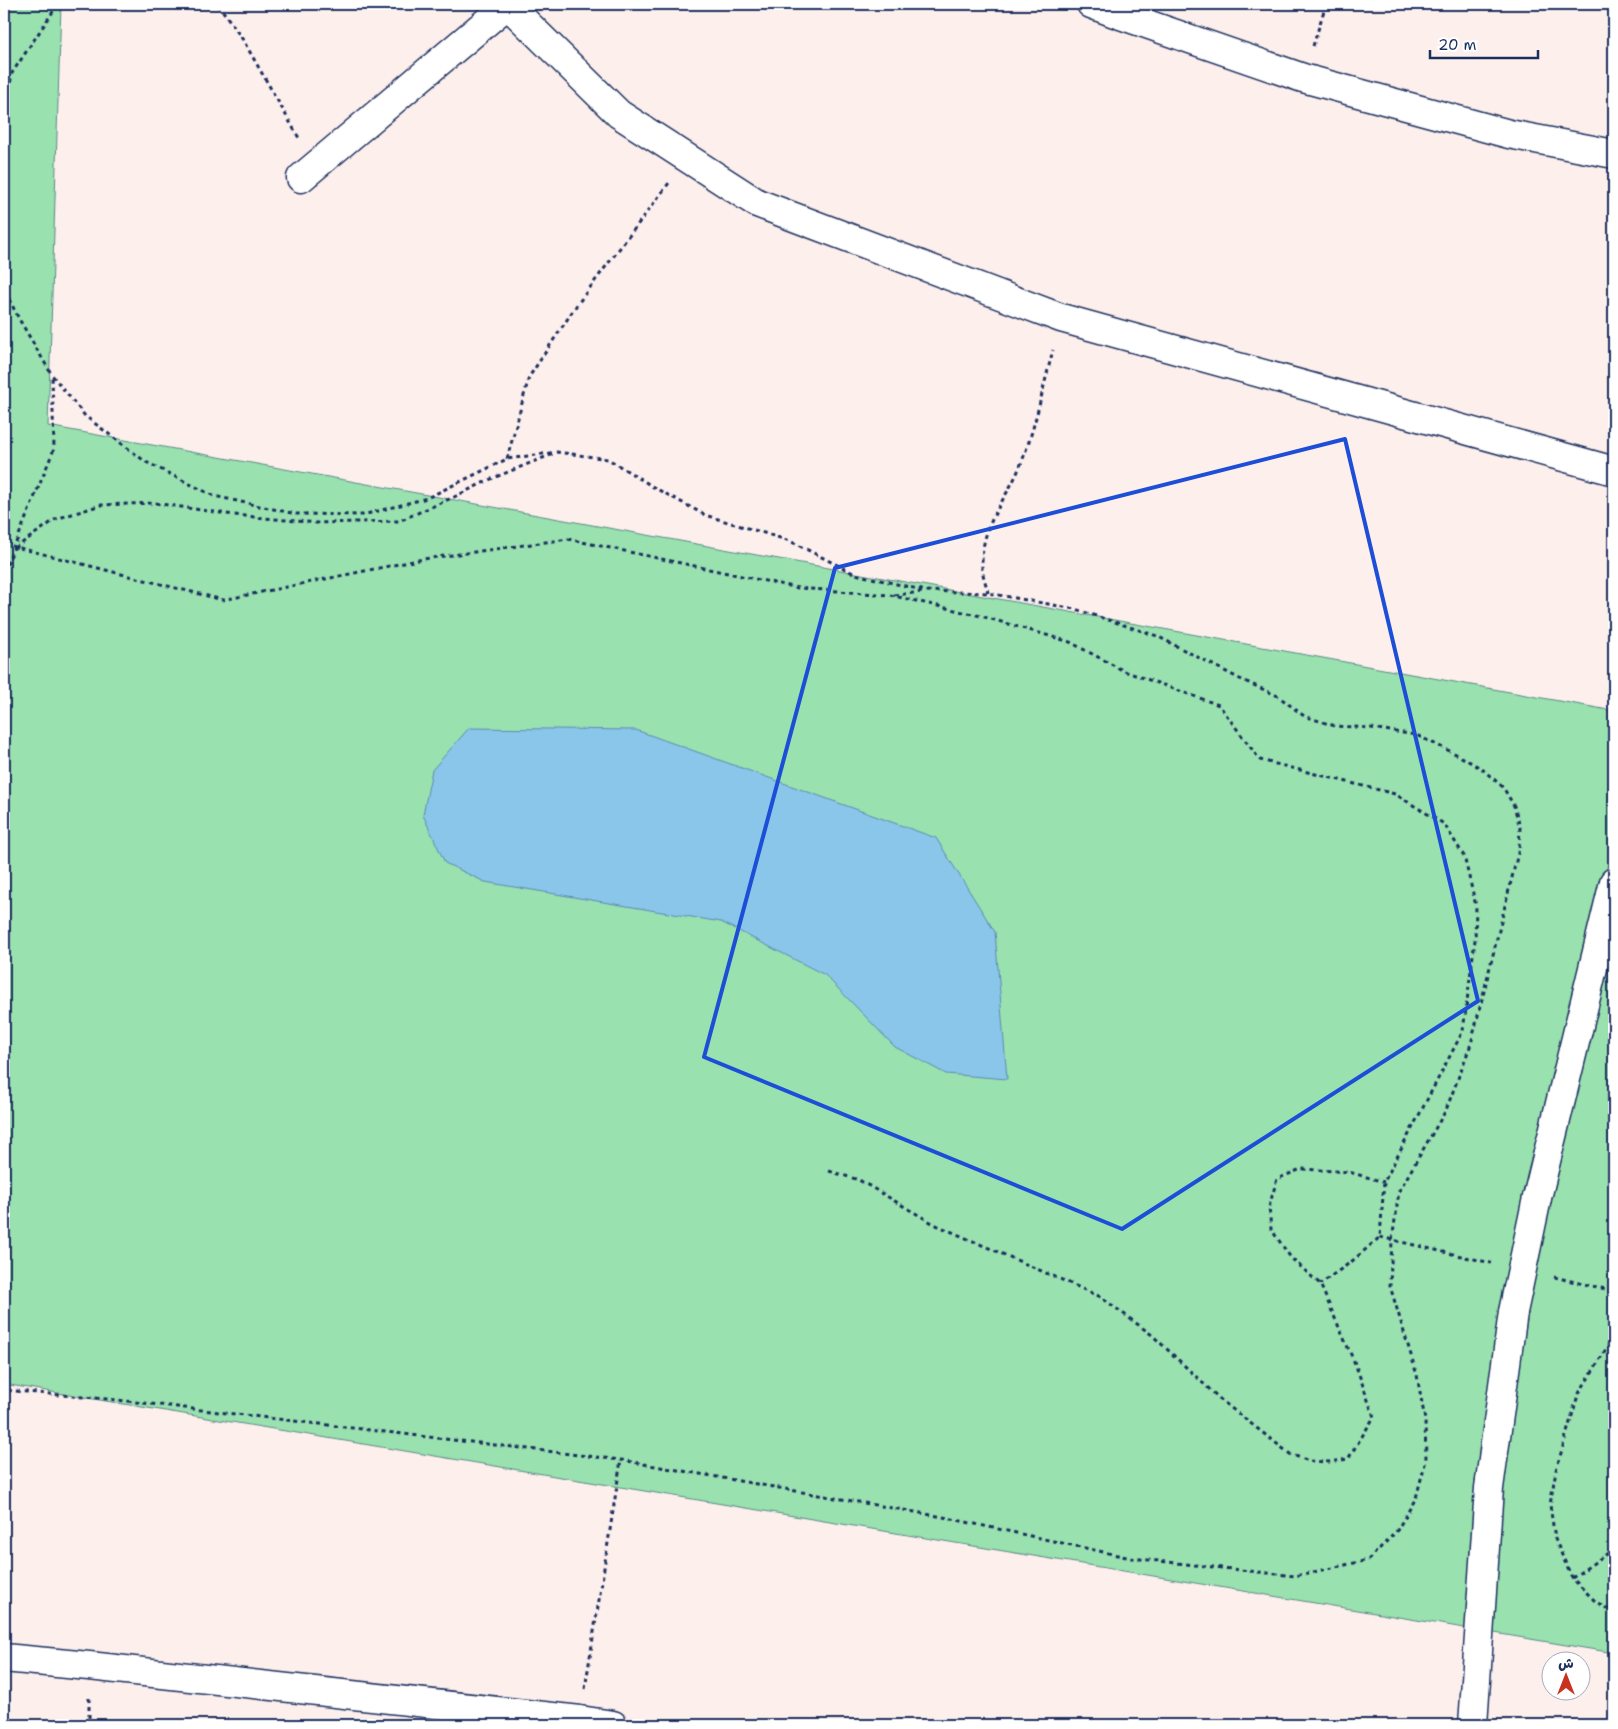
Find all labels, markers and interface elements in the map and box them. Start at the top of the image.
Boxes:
scale bar [1430,28,1538,60]
text: 20 m [1438,35,1477,55]
north arrow [1540,1652,1590,1702]
text: ش [1558,1654,1574,1672]

